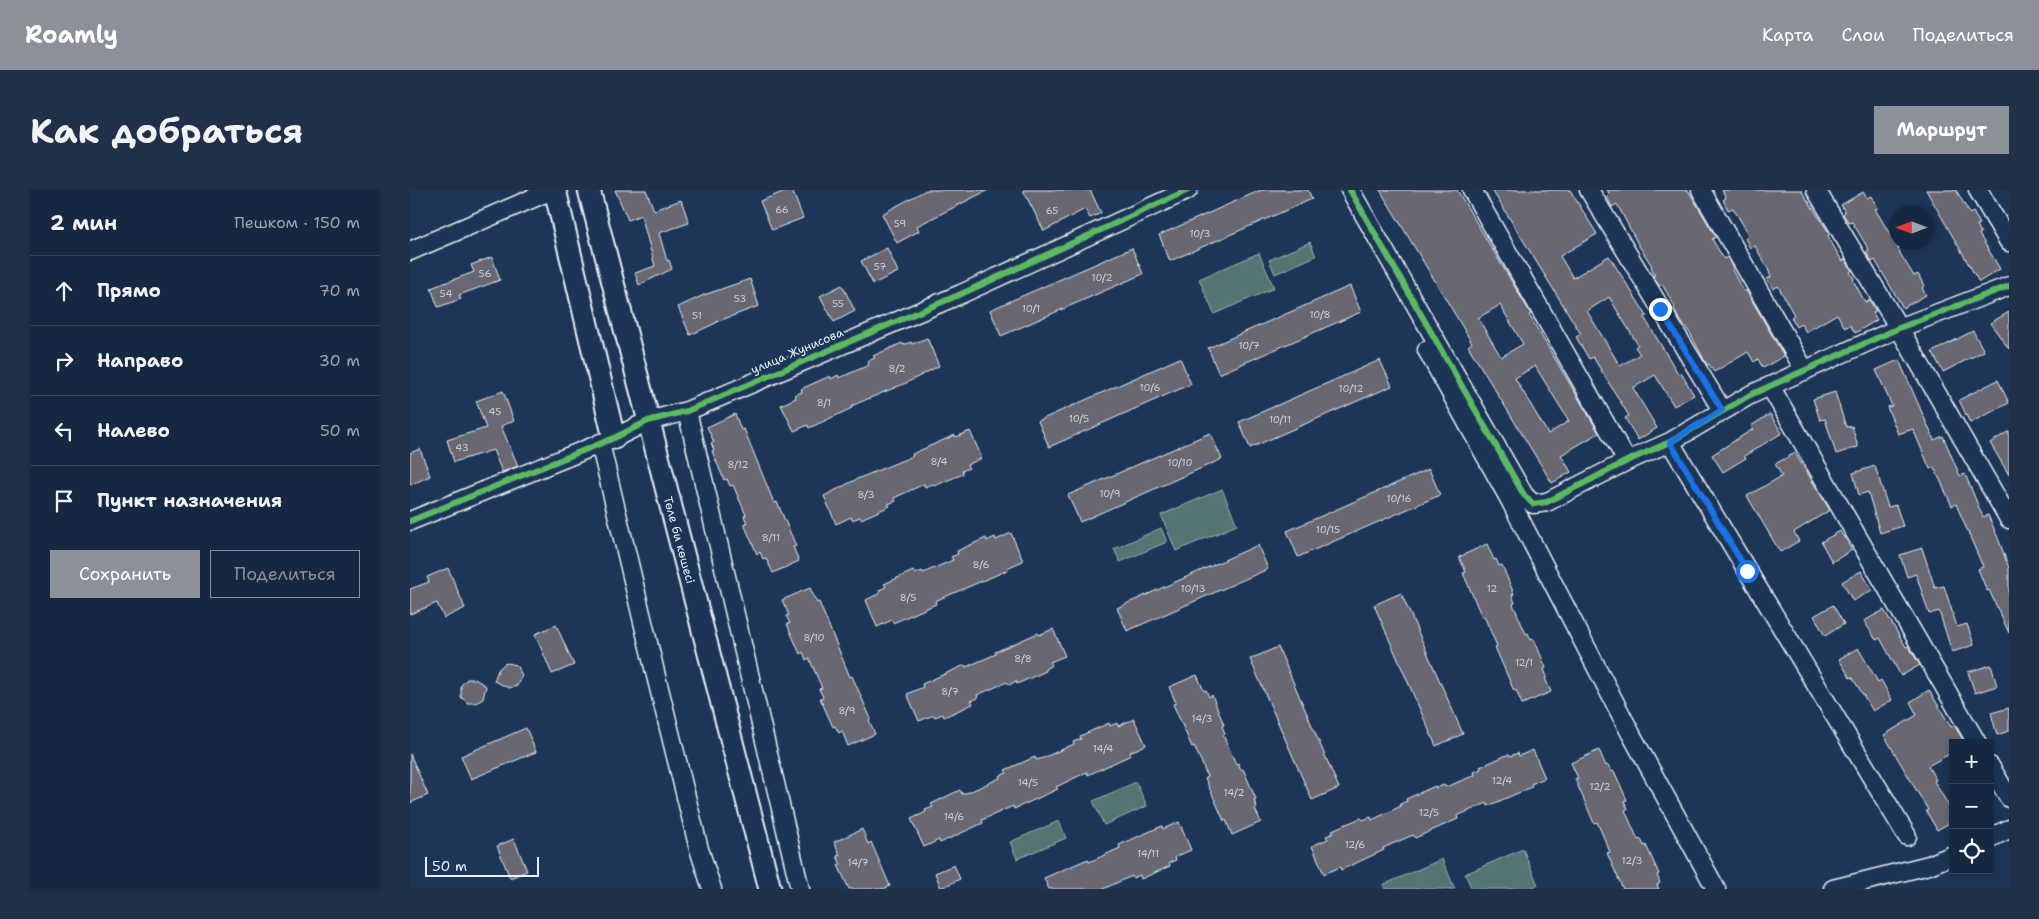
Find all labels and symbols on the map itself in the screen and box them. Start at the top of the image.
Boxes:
house number: 66 [775,203,789,216]
house number: 65 [1046,204,1058,217]
north arrow [1889,205,1934,250]
house number: 59 [894,217,906,230]
house number: 10/3 [1189,227,1211,240]
house number: 57 [874,260,886,273]
house number: 56 [479,267,491,280]
house number: 10/2 [1092,271,1113,284]
house number: 54 [440,287,452,300]
house number: 53 [734,292,746,305]
house number: 55 [832,297,844,310]
route end [1649,298,1672,321]
house number: 10/1 [1022,302,1040,315]
house number: 10/8 [1309,308,1331,321]
house number: 51 [692,309,702,322]
street label: улица Жунисова [748,324,846,378]
house number: 10/7 [1238,339,1260,352]
house number: 8/2 [888,362,906,375]
house number: 10/6 [1140,381,1160,394]
house number: 10/12 [1339,382,1363,395]
house number: 8/1 [817,396,831,409]
house number: 45 [489,405,501,418]
house number: 10/5 [1069,412,1089,425]
house number: 10/11 [1269,413,1291,426]
house number: 43 [455,441,469,454]
house number: 8/4 [931,455,947,468]
house number: 10/10 [1167,456,1193,469]
house number: 8/12 [728,458,748,471]
house number: 10/9 [1099,487,1121,500]
house number: 8/3 [857,488,875,501]
house number: 10/16 [1387,492,1412,505]
street label: Төле би көшесі [660,495,698,585]
house number: 10/15 [1316,523,1340,536]
house number: 8/11 [762,531,780,544]
house number: 8/6 [973,558,989,571]
route start [1736,560,1759,583]
house number: 10/13 [1181,582,1205,595]
house number: 12 [1487,582,1497,595]
house number: 8/5 [900,591,916,604]
house number: 8/10 [803,631,825,644]
house number: 8/8 [1014,652,1032,665]
house number: 12/1 [1515,656,1533,669]
house number: 8/7 [941,685,959,698]
house number: 8/9 [838,704,856,717]
house number: 14/3 [1191,712,1213,725]
house number: 14/4 [1093,742,1113,755]
house number: 12/4 [1492,774,1512,787]
house number: 14/5 [1018,776,1038,789]
house number: 12/2 [1590,780,1610,793]
house number: 14/2 [1224,786,1244,799]
house number: 12/5 [1419,806,1439,819]
house number: 14/6 [944,810,964,823]
house number: 12/6 [1345,838,1365,851]
house number: 14/11 [1137,847,1159,860]
scale bar [425,854,539,877]
house number: 12/3 [1622,854,1642,867]
house number: 14/7 [847,856,869,869]

